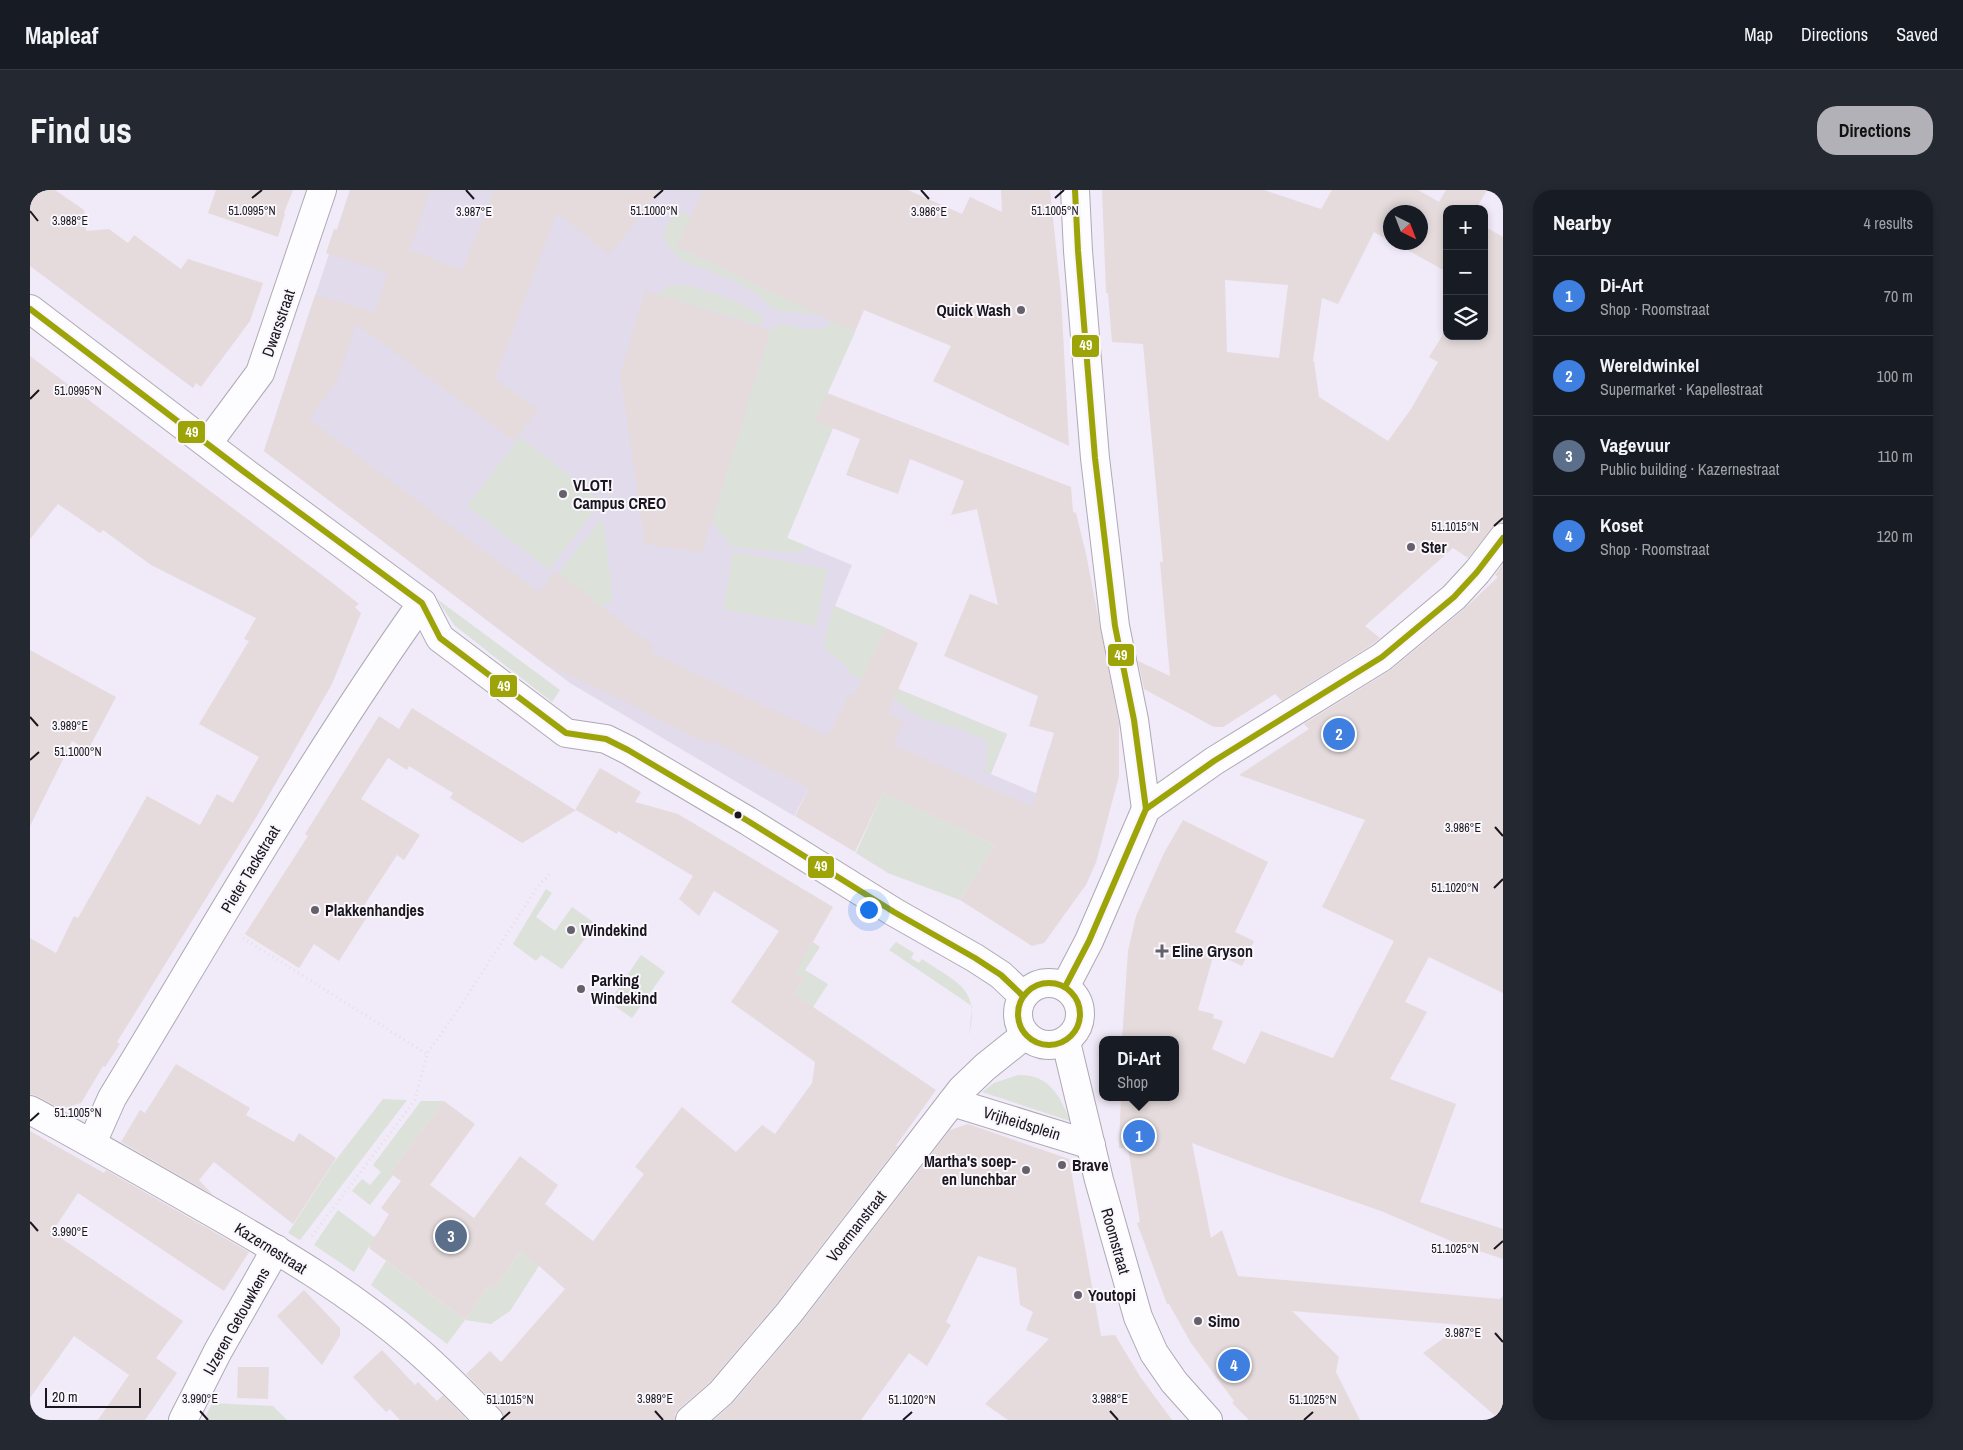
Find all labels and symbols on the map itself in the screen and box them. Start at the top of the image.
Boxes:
text: 51.0995°N [228,203,276,219]
text: 51.1000°N [630,203,678,219]
text: 51.1005°N [1031,203,1079,219]
text: 3.987°E [456,204,492,220]
text: 3.986°E [911,204,947,220]
north arrow [1383,205,1428,250]
text: 3.988°E [52,213,88,229]
street label: Dwarsstraat [256,286,300,360]
place label: Quick Wash [936,299,1011,321]
marker: Quick Wash [1015,304,1027,316]
line badge: 49 [1071,334,1100,358]
text: 49 [1080,336,1092,354]
text: 51.0995°N [54,383,102,399]
line badge: 49 [177,420,206,444]
text: 49 [186,423,198,441]
place label: VLOT! Campus CREO [573,474,666,514]
marker: VLOT! Campus CREO [557,488,569,500]
text: 51.1015°N [1431,519,1479,535]
place label: Ster [1421,536,1447,558]
marker: Ster [1405,541,1417,553]
line badge: 49 [1107,643,1135,667]
text: 49 [1115,646,1127,664]
line badge: 49 [489,674,518,698]
text: 49 [498,677,510,695]
pin: 2 [1323,715,1355,753]
text: 3.989°E [52,718,88,734]
text: 51.1000°N [54,744,102,760]
unlabelled marker [733,810,743,820]
text: 3.986°E [1445,820,1481,836]
street label: Pieter Tackstraat [215,821,285,917]
line badge: 49 [807,855,835,879]
text: 49 [815,857,827,875]
text: 51.1020°N [1431,880,1479,896]
your location [856,897,882,923]
place label: Plakkenhandjes [325,899,424,921]
marker: Plakkenhandjes [309,904,321,916]
place label: Windekind [581,919,647,941]
marker: Windekind [565,924,577,936]
place label: Eline Gryson [1172,940,1253,962]
marker: Eline Gryson [1156,945,1168,957]
place label: Parking Windekind [591,969,657,1009]
marker: Parking Windekind [575,983,587,995]
street label: Vrijheidsplein [981,1101,1063,1145]
text: 51.1005°N [54,1105,102,1121]
pin: 1 [1123,1117,1155,1155]
place label: Martha's soep- en lunchbar [924,1150,1017,1190]
place label: Brave [1072,1154,1108,1176]
marker: Brave [1056,1159,1068,1171]
marker: Martha's soep- en lunchbar [1020,1164,1032,1176]
street label: Voermanstraat [821,1185,891,1266]
street label: Roomstraat [1096,1205,1136,1277]
street label: Kazernestraat [231,1217,312,1279]
pin: 3 [435,1217,467,1255]
text: 3.990°E [52,1224,88,1240]
text: 51.1025°N [1431,1241,1479,1257]
street label: IJzeren Getouwkens [197,1263,275,1379]
place label: Youtopi [1088,1284,1136,1306]
marker: Youtopi [1072,1289,1084,1301]
place label: Simo [1208,1310,1240,1332]
marker: Simo [1192,1315,1204,1327]
text: 3.987°E [1445,1325,1481,1341]
pin: 4 [1218,1346,1250,1384]
scale bar [45,1385,141,1408]
text: 3.990°E [182,1391,218,1407]
text: 3.989°E [637,1391,673,1407]
text: 3.988°E [1092,1391,1128,1407]
text: 51.1015°N [486,1392,534,1408]
text: 51.1020°N [888,1392,936,1408]
text: 51.1025°N [1289,1392,1337,1408]

